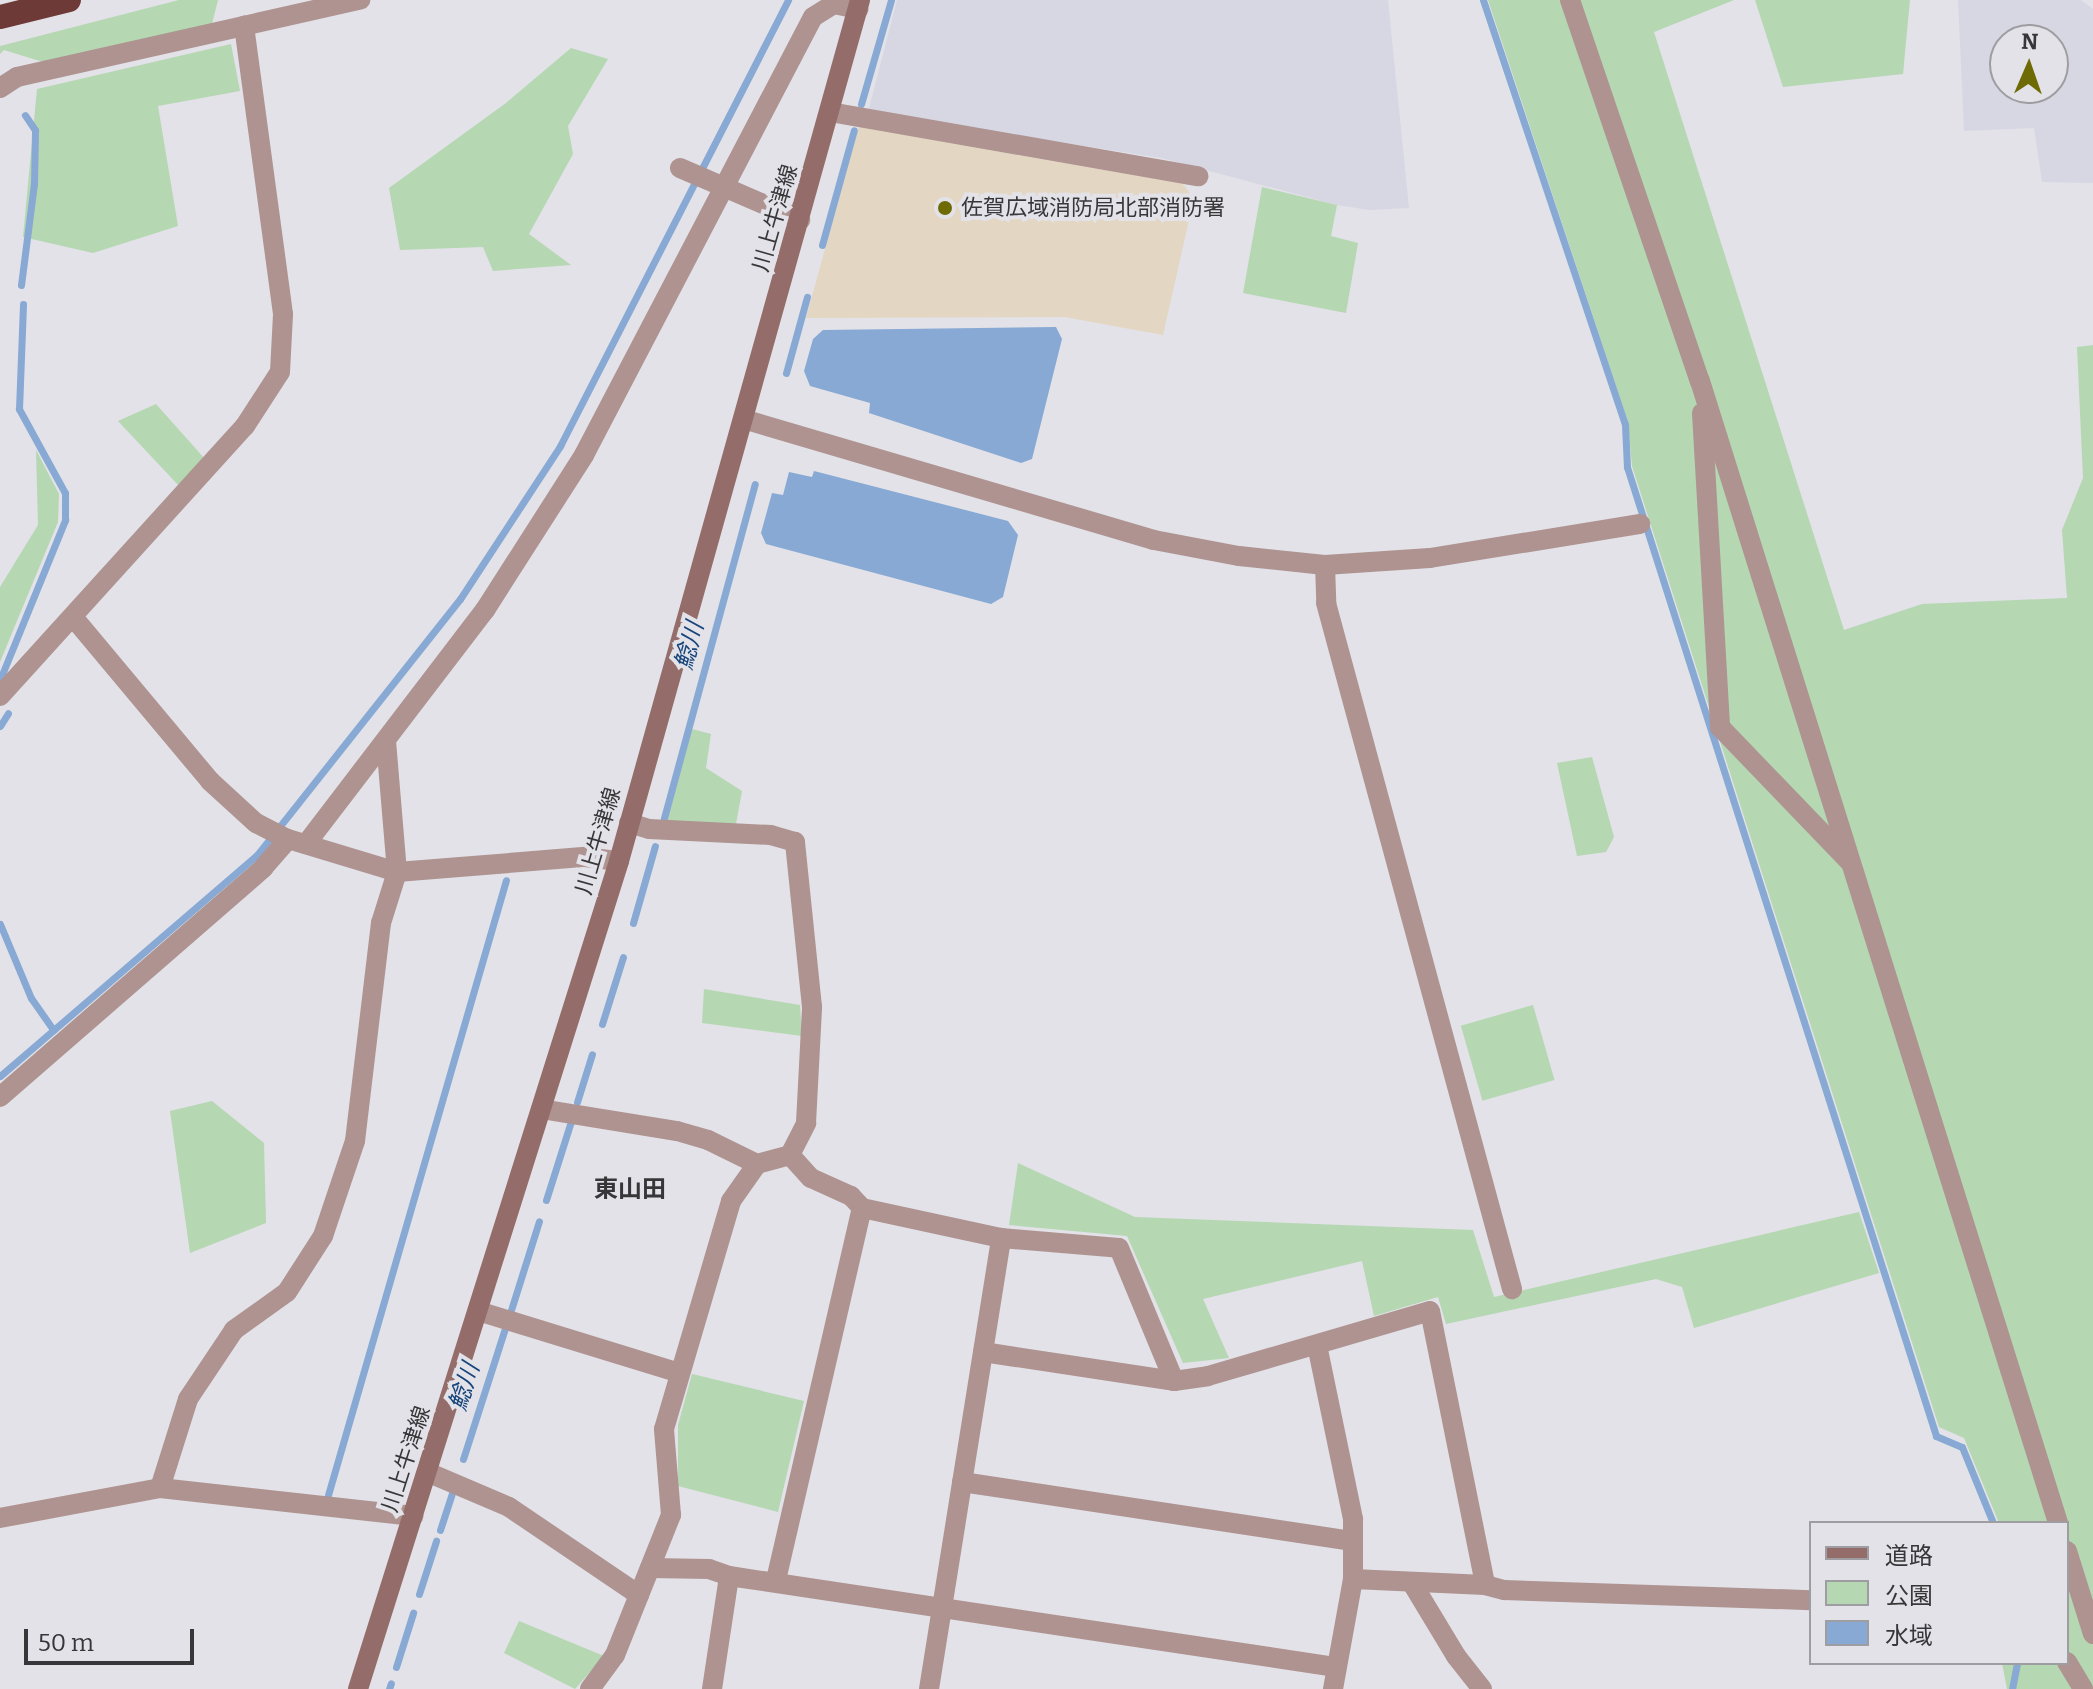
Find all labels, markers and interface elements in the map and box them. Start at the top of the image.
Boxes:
north arrow [1989,24,2069,104]
text: N [2021,28,2039,55]
street label: 川上牛津線 [747,161,803,275]
place label: 佐賀広域消防局北部消防署 [961,195,1225,221]
marker: 佐賀広域消防局北部消防署 [936,199,954,217]
water label: 鯰川 [670,619,710,673]
street label: 川上牛津線 [570,784,626,898]
district label: 東山田 [594,1176,666,1204]
water label: 鯰川 [444,1360,486,1414]
street label: 川上牛津線 [376,1403,436,1515]
legend [1809,1521,2069,1665]
text: 道路 [1885,1542,1933,1570]
text: 公園 [1885,1582,1933,1610]
scale bar [28,1613,198,1663]
text: 水域 [1885,1622,1933,1650]
text: 50 m [38,1629,94,1657]

